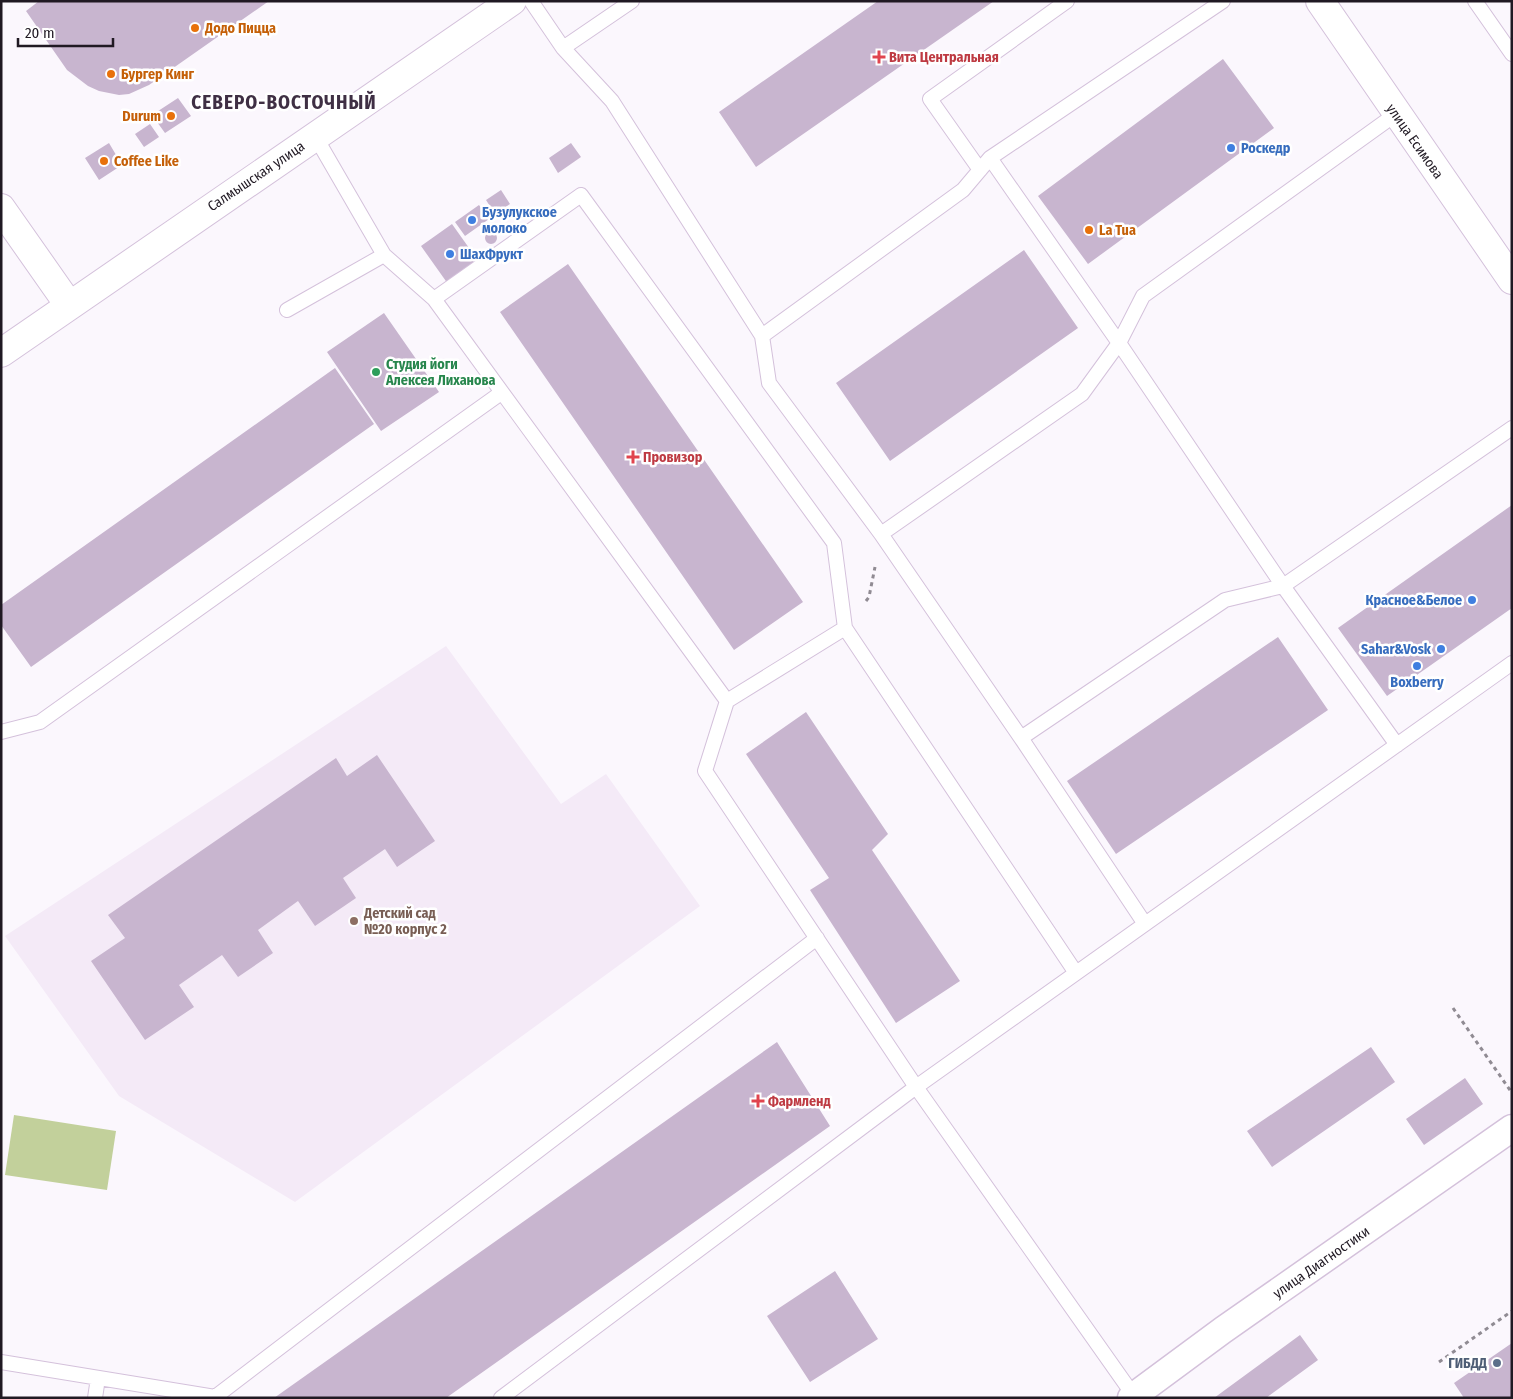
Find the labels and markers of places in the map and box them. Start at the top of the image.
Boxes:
place label: Додо Пицца [204,20,276,37]
marker: Додо Пицца [189,22,201,34]
place label: Вита Центральная [889,49,999,66]
marker: Вита Центральная [873,51,885,63]
place label: Бургер Кинг [121,66,194,83]
marker: Бургер Кинг [105,68,117,80]
place label: Durum [122,108,161,125]
marker: Durum [165,110,177,122]
place label: Роскедр [1241,140,1291,157]
marker: Роскедр [1225,142,1237,154]
place label: Coffee Like [114,153,179,170]
marker: Coffee Like [98,155,110,167]
place label: Бузулукское молоко [482,204,557,237]
marker: Бузулукское молоко [466,214,478,226]
place label: La Tua [1099,222,1136,239]
marker: La Tua [1083,224,1095,236]
place label: ШахФрукт [460,246,524,263]
marker: ШахФрукт [444,248,456,260]
place label: Студия йоги Алексея Лиханова [385,356,495,389]
marker: Студия йоги Алексея Лиханова [370,366,382,378]
place label: Провизор [643,449,703,466]
marker: Провизор [627,451,639,463]
place label: Красное&Белое [1365,592,1462,609]
marker: Красное&Белое [1466,594,1478,606]
place label: Sahar&Vosk [1361,641,1432,658]
marker: Sahar&Vosk [1435,643,1447,655]
marker: Boxberry [1411,660,1423,672]
place label: Boxberry [1390,674,1444,691]
place label: Детский сад №20 корпус 2 [363,905,447,938]
marker: Детский сад №20 корпус 2 [348,915,360,927]
place label: Фармленд [768,1093,831,1110]
marker: Фармленд [752,1095,764,1107]
place label: ГИБДД [1448,1355,1487,1372]
marker: ГИБДД [1491,1357,1503,1369]

